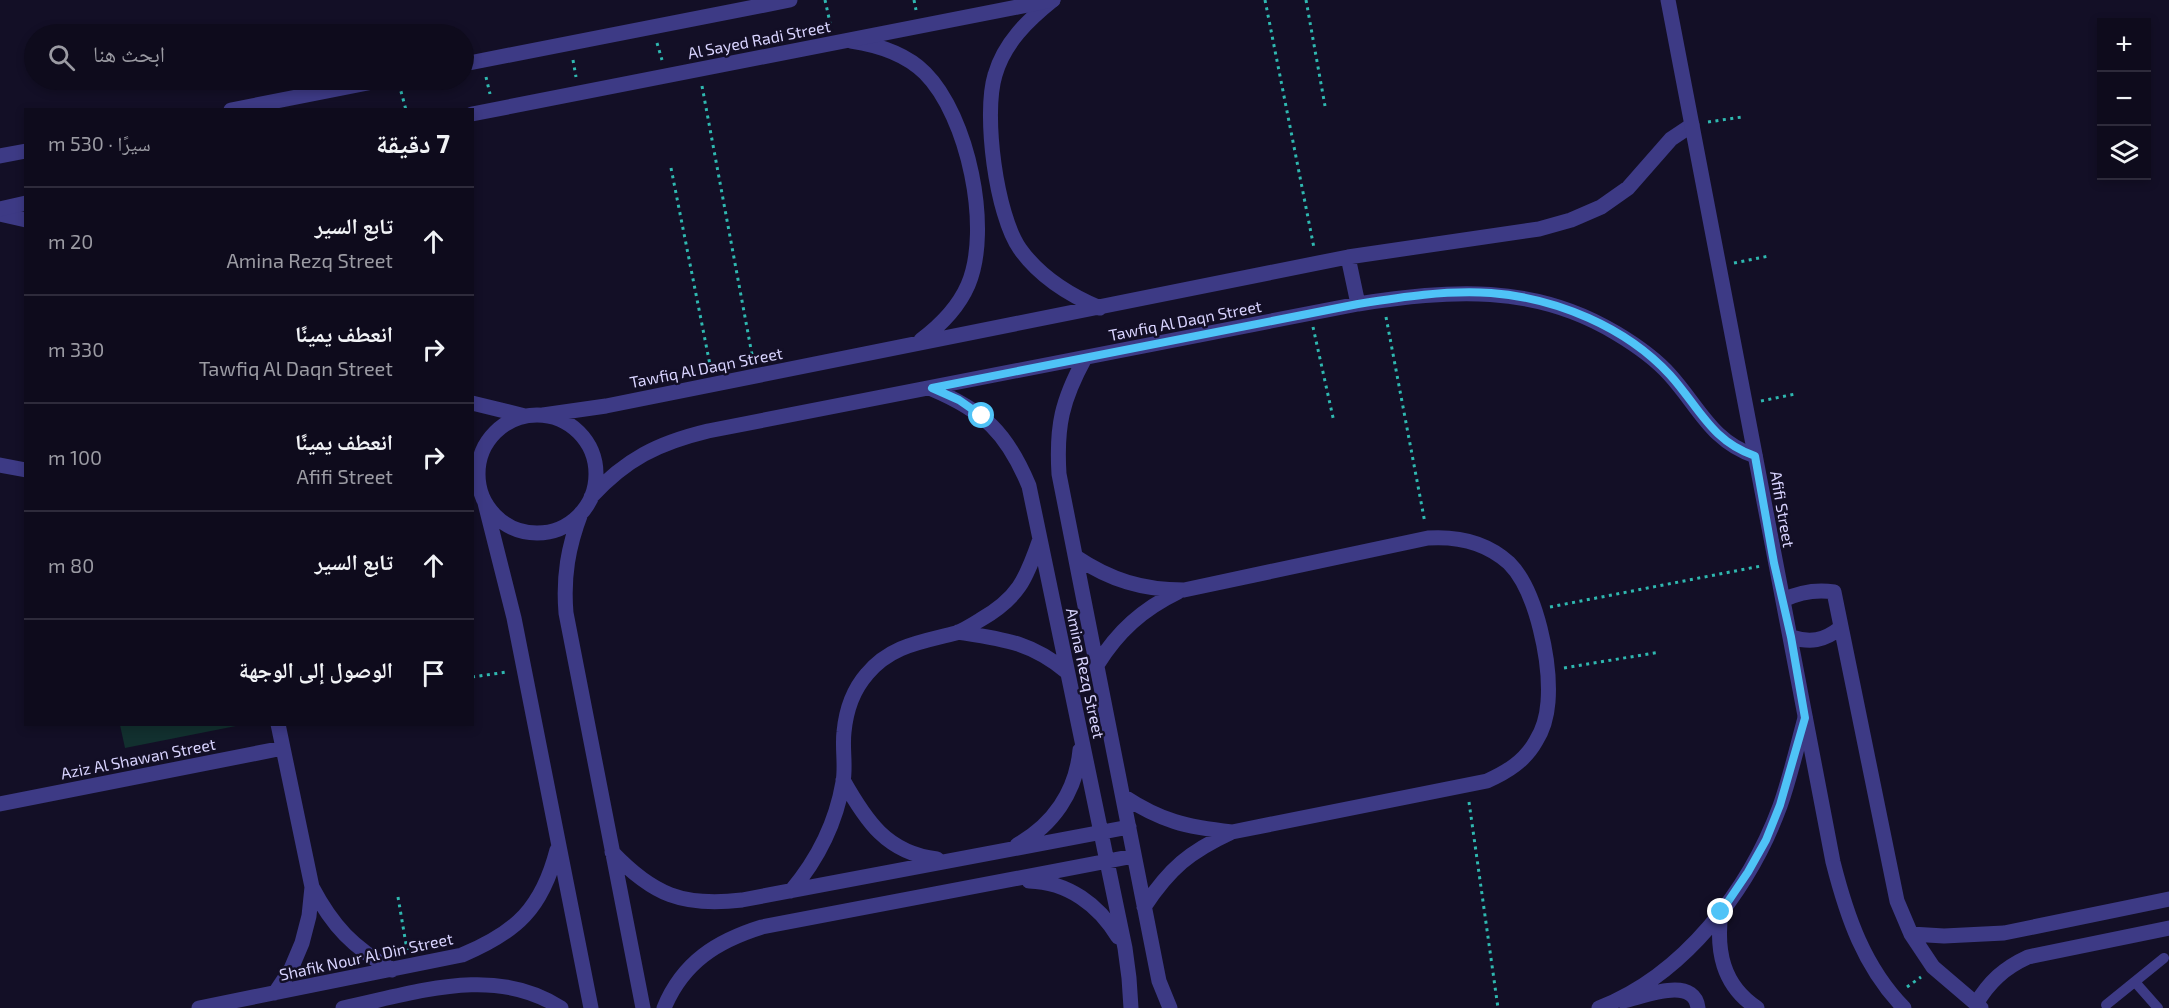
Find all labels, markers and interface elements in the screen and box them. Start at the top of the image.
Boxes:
street label: Al Sayed Radi Street [686,16,832,62]
map controls [2097,18,2151,180]
button: + [2097,18,2151,72]
search box [24,24,474,90]
text: ابحث هنا [93,40,165,66]
icon: search [45,41,78,74]
button: − [2097,72,2151,126]
button: layers [2097,126,2151,180]
text: 7 دقيقة [376,127,450,158]
text: سيرًا · 530 m [48,131,151,155]
text: تابع السير [315,212,393,238]
icon: ahead [417,225,450,258]
text: 20 m [48,229,93,253]
text: Amina Rezq Street [226,248,393,272]
street label: Tawfiq Al Daqn Street [1107,296,1263,344]
text: انعطف يمينًا [295,320,393,346]
icon: right [417,333,450,366]
text: 330 m [48,337,104,361]
street label: Tawfiq Al Daqn Street [628,343,784,391]
text: Tawfiq Al Daqn Street [199,356,393,380]
route start [968,402,994,428]
text: انعطف يمينًا [295,428,393,454]
icon: right [417,441,450,474]
text: 100 m [48,445,102,469]
text: Afifi Street [296,464,393,488]
street label: Afifi Street [1767,469,1799,549]
text: تابع السير [315,548,393,574]
icon: ahead [417,549,450,582]
text: 80 m [48,553,94,577]
street label: Amina Rezq Street [1063,606,1109,740]
text: الوصول إلى الوجهة [239,656,393,682]
icon: arrive [417,657,450,690]
street label: Aziz Al Shawan Street [59,734,217,782]
route end [1707,898,1733,924]
street label: Shafik Nour Al Din Street [278,928,454,984]

